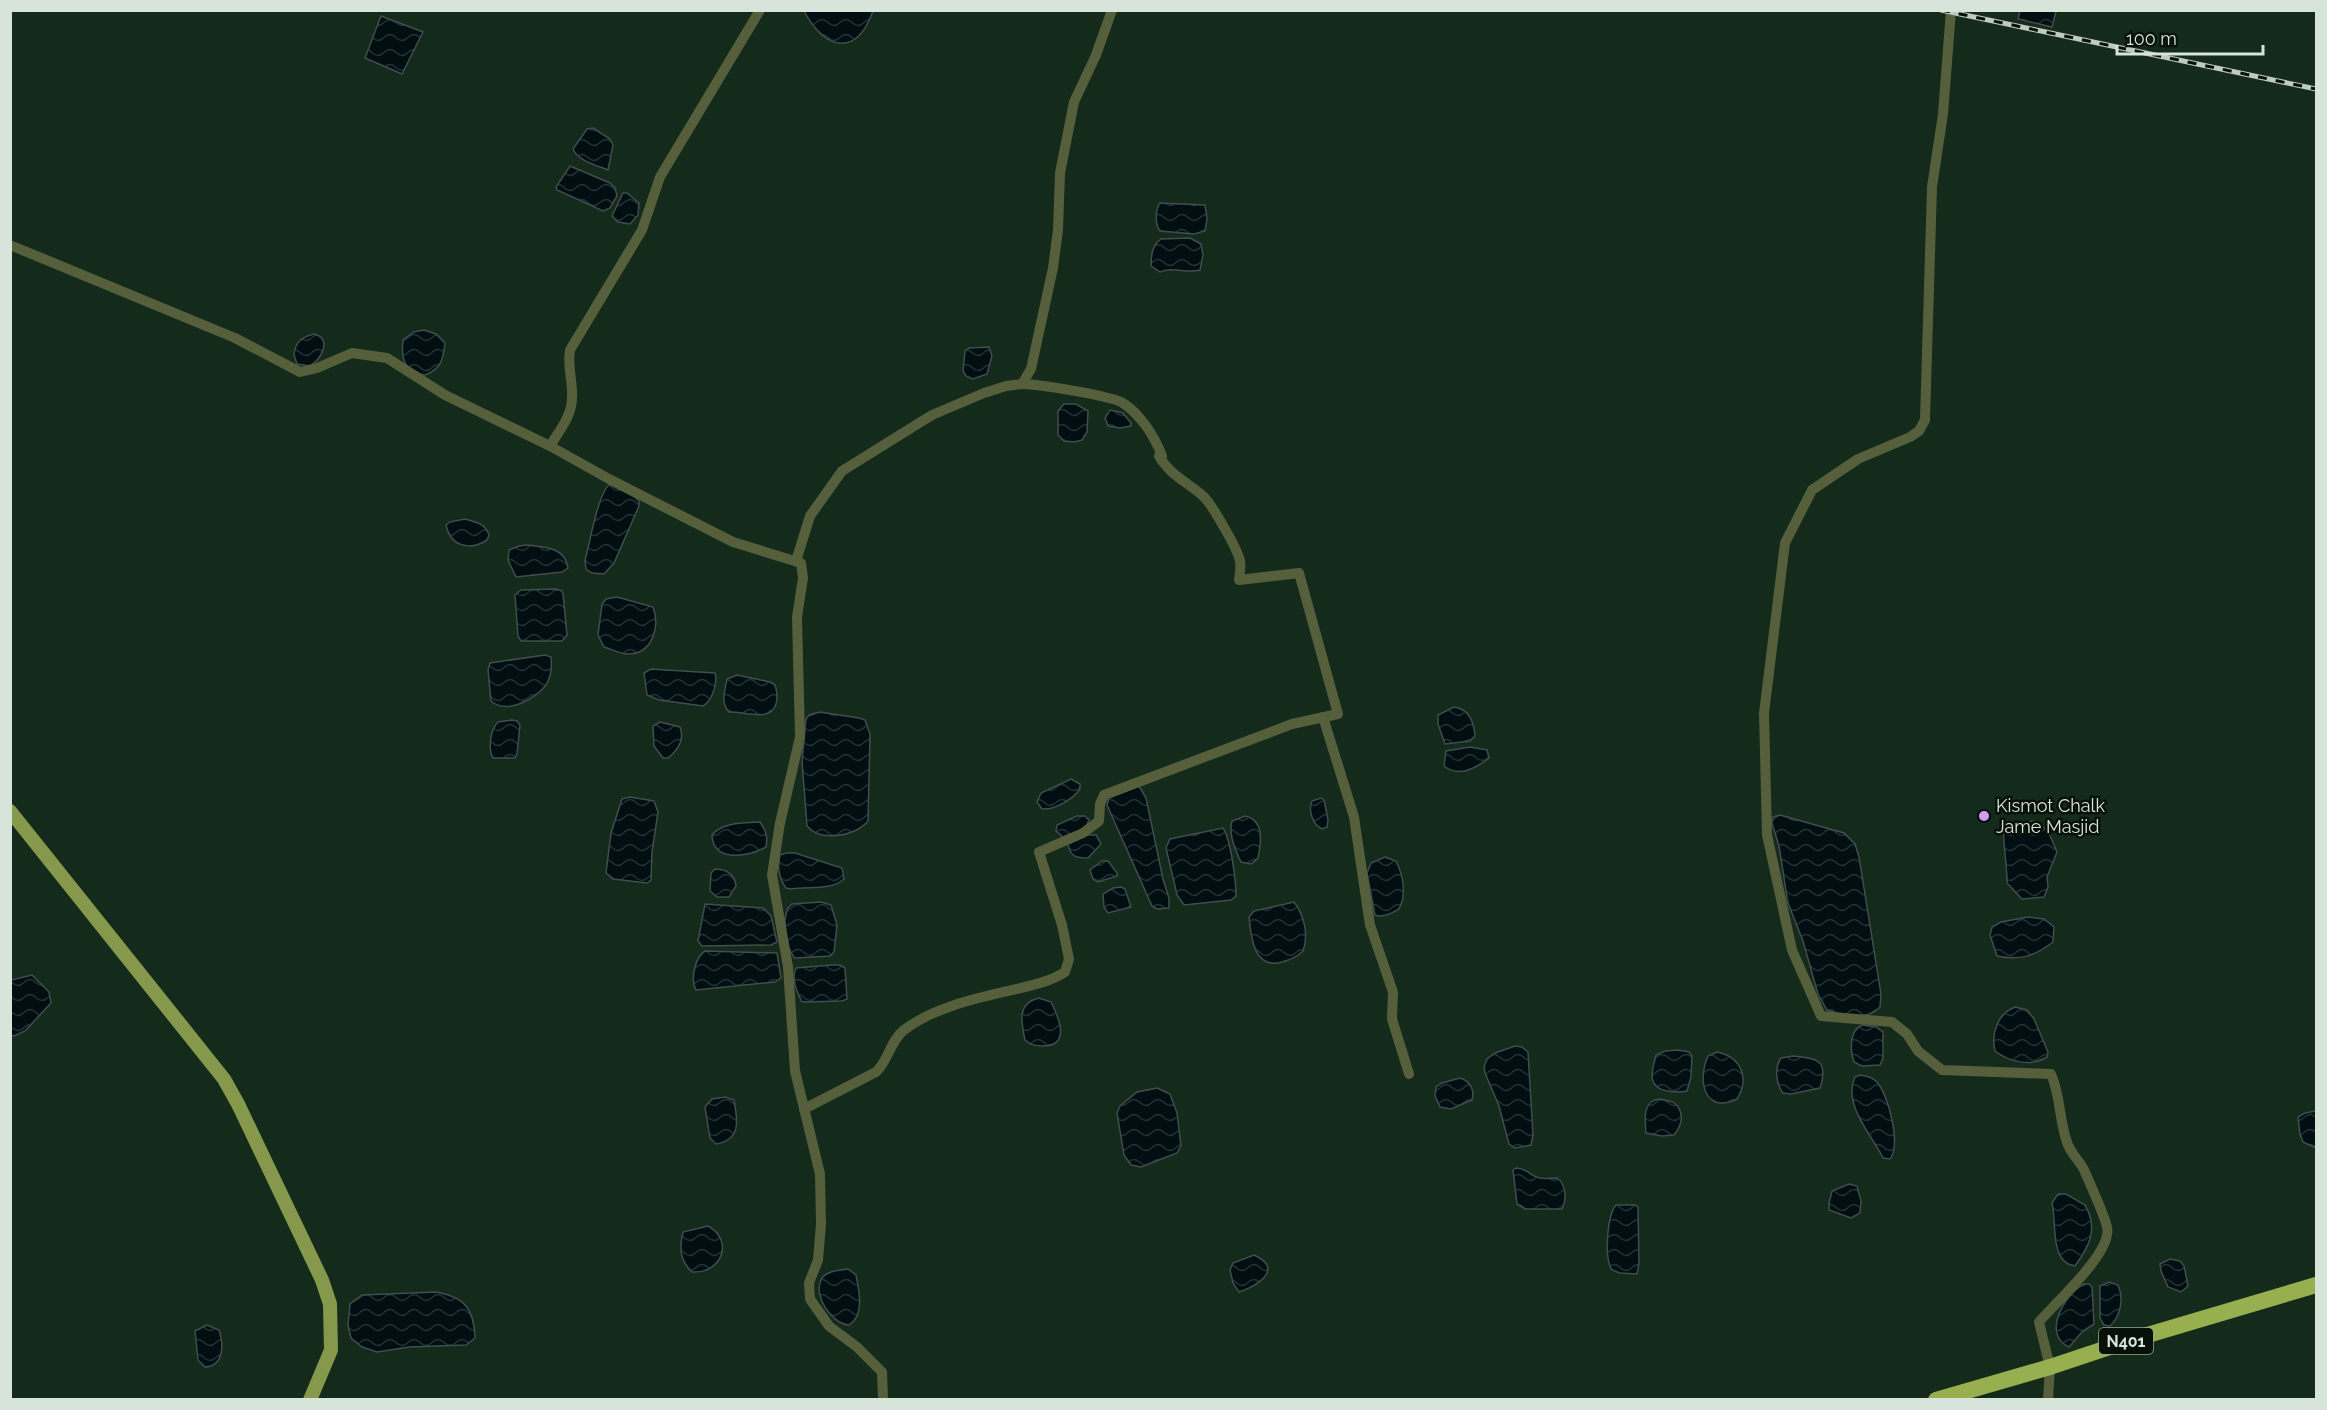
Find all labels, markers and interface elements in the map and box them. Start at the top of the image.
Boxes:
scale bar [2117,18,2262,56]
text: 100 m [2126,28,2177,49]
place label: Kismot Chalk Jame Masjid [1996,795,2105,837]
marker: Kismot Chalk Jame Masjid [1977,809,1991,823]
road number: N401 [2099,1328,2153,1354]

